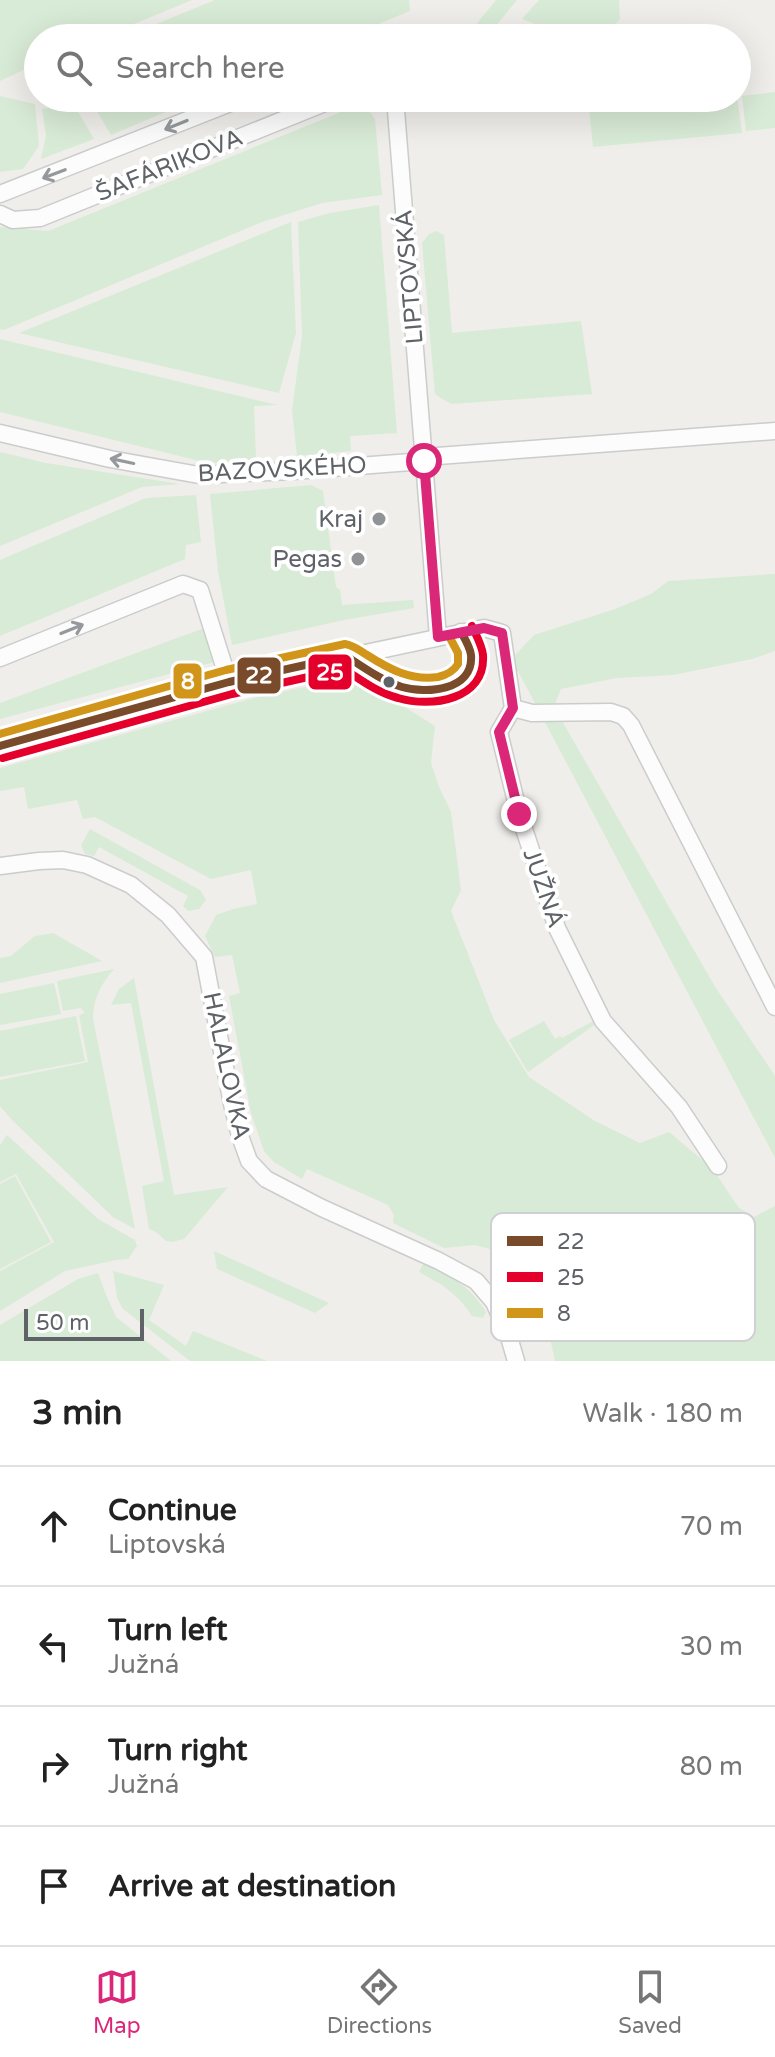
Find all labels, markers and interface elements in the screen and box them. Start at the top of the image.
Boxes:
search box [24,24,751,112]
icon: search [52,46,96,90]
text: Search here [116,50,285,87]
one-way arrow [164,119,189,133]
street label: ŠAFÁRIKOVA [91,122,247,208]
one-way arrow [43,168,67,182]
street label: LIPTOVSKÁ [388,209,430,345]
route start [406,443,442,479]
street label: BAZOVSKÉHO [197,450,367,488]
one-way arrow [110,453,136,468]
place label: Kraj [318,505,363,534]
marker: Kraj [370,510,388,528]
place label: Pegas [272,545,342,574]
marker: Pegas [349,550,367,568]
one-way arrow [59,620,84,635]
line badge: 25 [307,653,353,691]
line badge: 22 [236,656,282,695]
text: 25 [316,660,344,686]
line badge: 8 [172,662,203,700]
text: 22 [245,663,273,689]
text: 8 [181,669,195,695]
unlabelled marker [381,674,397,690]
route end [501,796,537,832]
street label: JUŽNÁ [516,844,572,932]
street label: HALALOVKA [197,990,256,1143]
legend [491,1213,755,1341]
text: 22 [557,1229,585,1255]
text: 25 [557,1265,585,1291]
text: 8 [557,1301,571,1327]
scale bar [24,1305,144,1341]
text: 50 m [36,1310,90,1336]
text: 3 min [32,1393,123,1434]
text: Walk · 180 m [583,1398,743,1429]
text: Continue [108,1492,237,1529]
icon: ahead [32,1504,76,1548]
text: 70 m [680,1511,743,1542]
text: Liptovská [108,1529,226,1560]
text: Turn left [108,1612,227,1649]
icon: left [32,1624,76,1668]
text: 30 m [680,1631,743,1662]
text: Južná [108,1649,179,1680]
text: Turn right [108,1732,248,1769]
icon: right [32,1744,76,1788]
text: 80 m [680,1751,743,1782]
text: Južná [108,1769,179,1800]
icon: arrive [32,1864,76,1908]
text: Arrive at destination [108,1868,396,1905]
tab: Map [93,1965,141,2039]
tab: Directions [327,1965,432,2039]
tab: Saved [618,1965,682,2039]

